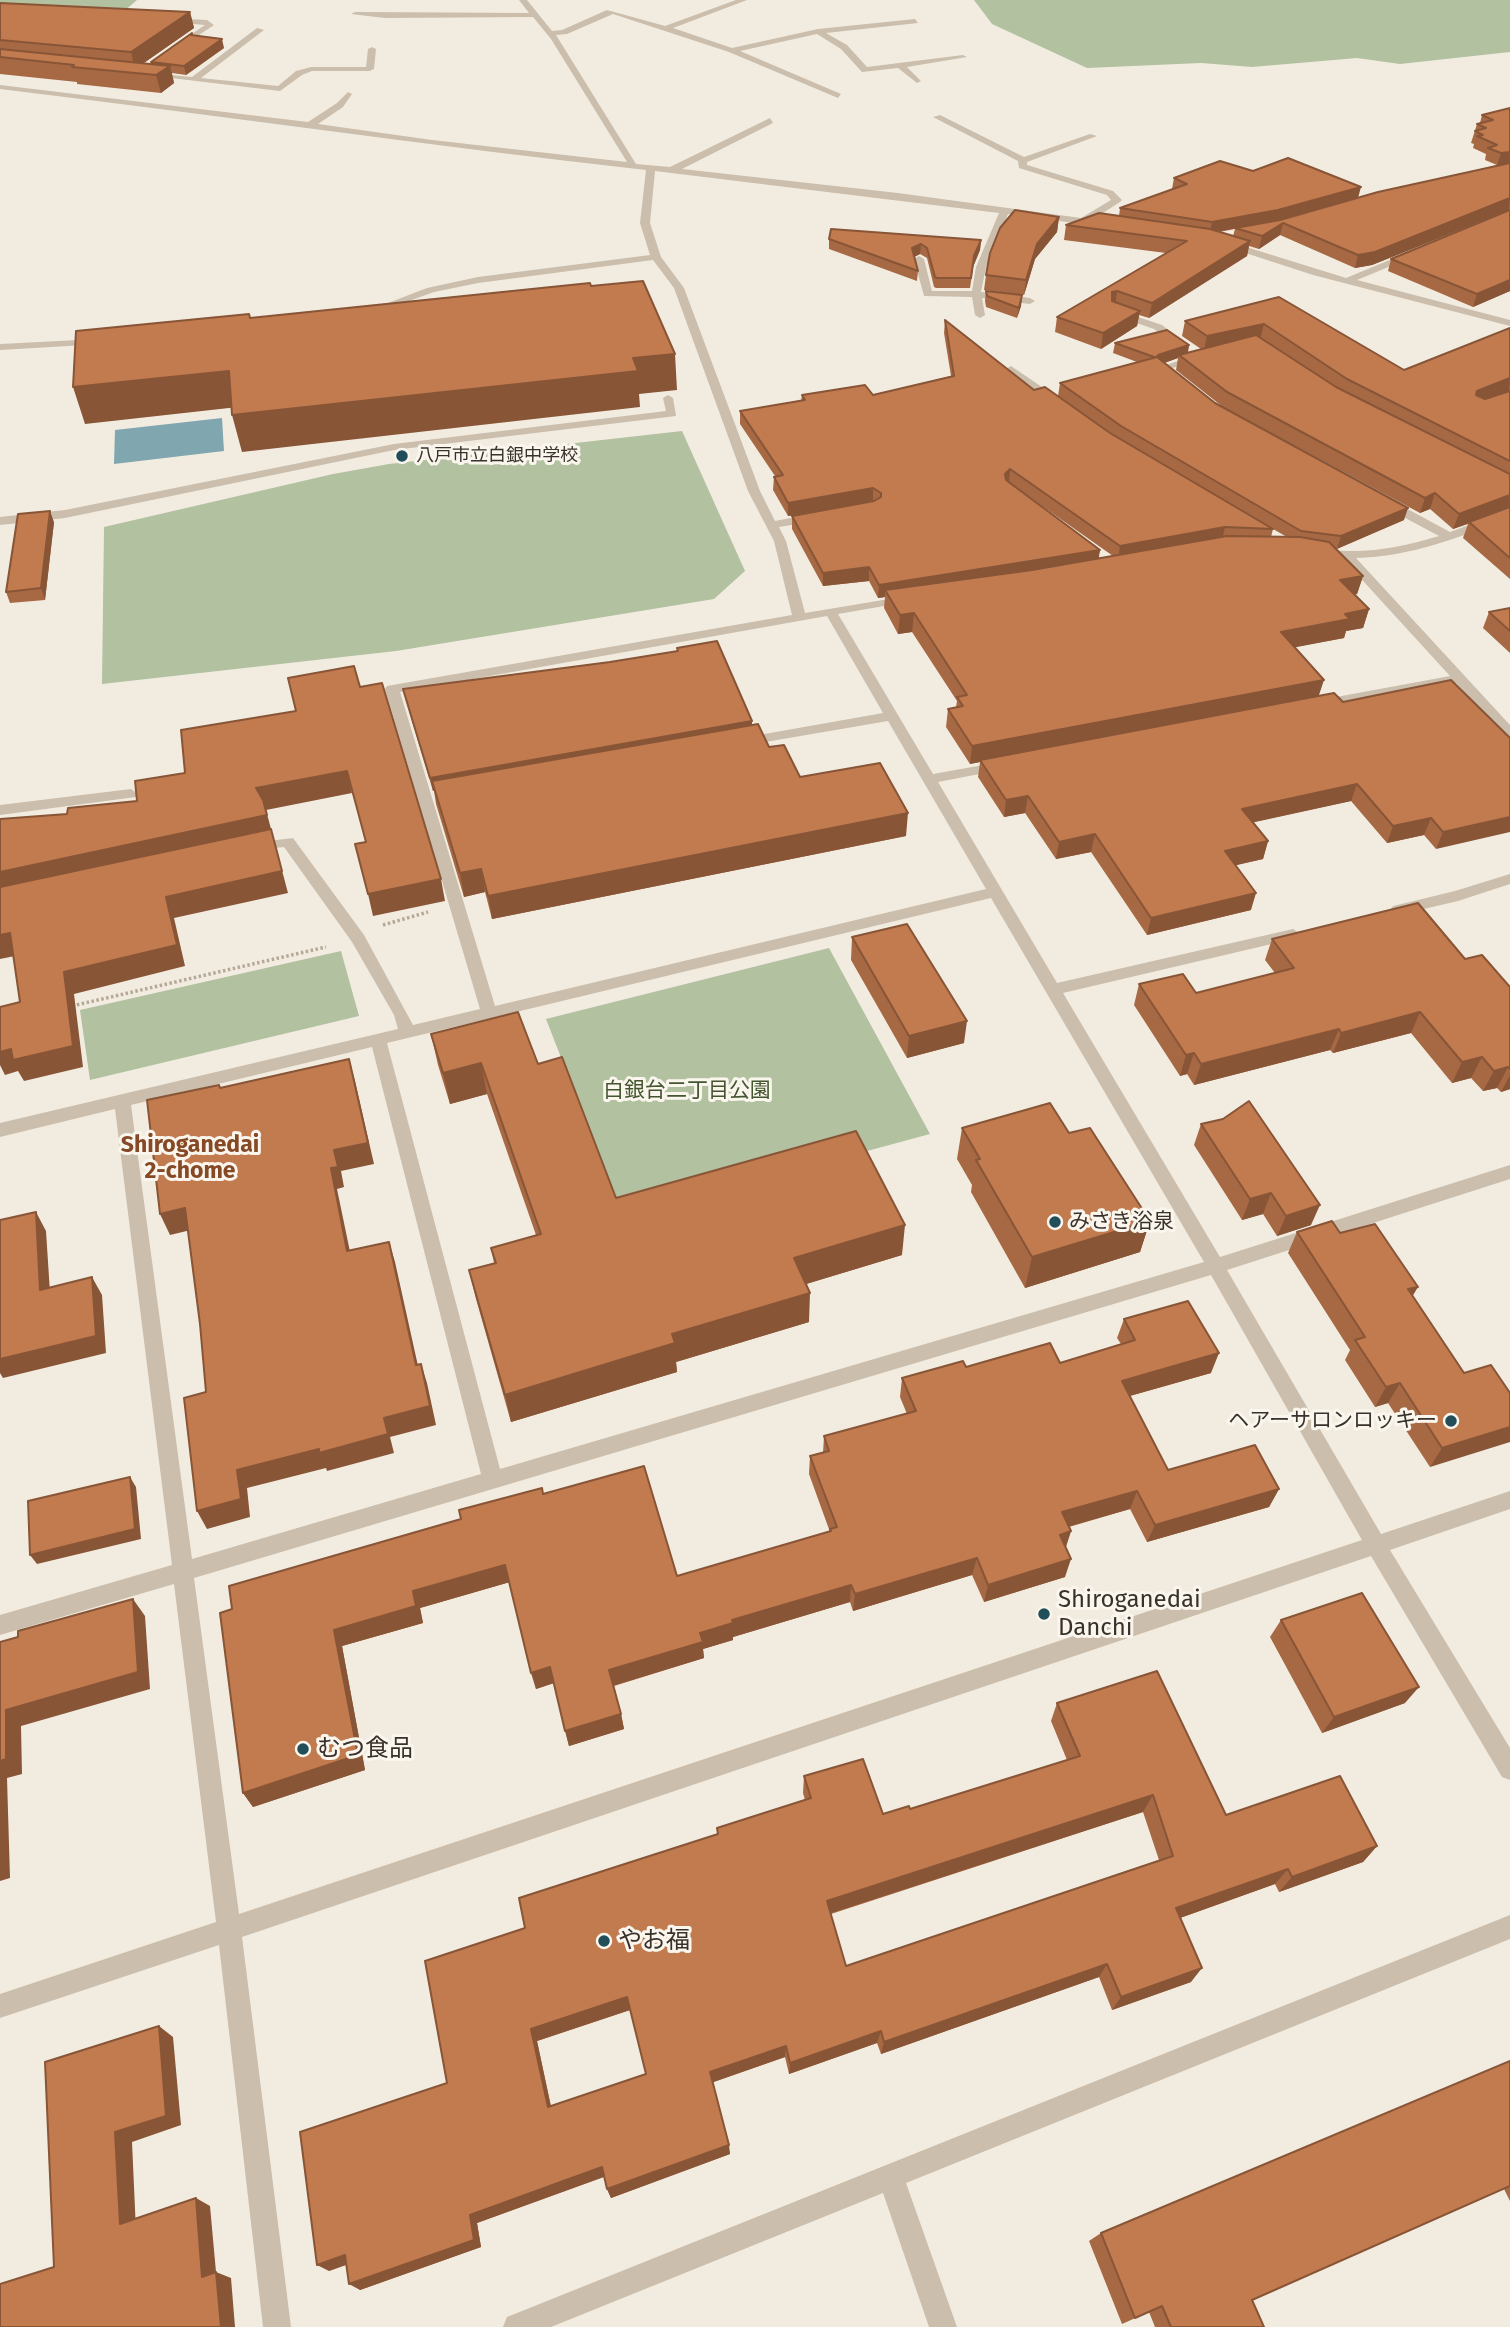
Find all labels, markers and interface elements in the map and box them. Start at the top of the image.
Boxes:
place label: 八戸市立白銀中学校 [416,445,578,467]
marker: 八戸市立白銀中学校 [394,448,410,464]
park label: 白銀台二丁目公園 [603,1078,771,1104]
district label: Shiroganedai 2-chome [121,1132,259,1186]
place label: みさき浴泉 [1069,1209,1174,1235]
marker: みさき浴泉 [1047,1214,1063,1230]
place label: ヘアーサロンロッキー [1228,1408,1437,1434]
marker: ヘアーサロンロッキー [1443,1413,1459,1429]
place label: Shiroganedai Danchi [1058,1586,1201,1642]
marker: Shiroganedai Danchi [1036,1606,1052,1622]
place label: むつ食品 [317,1735,413,1763]
marker: むつ食品 [295,1741,311,1757]
place label: やお福 [618,1927,690,1955]
marker: やお福 [596,1933,612,1949]

